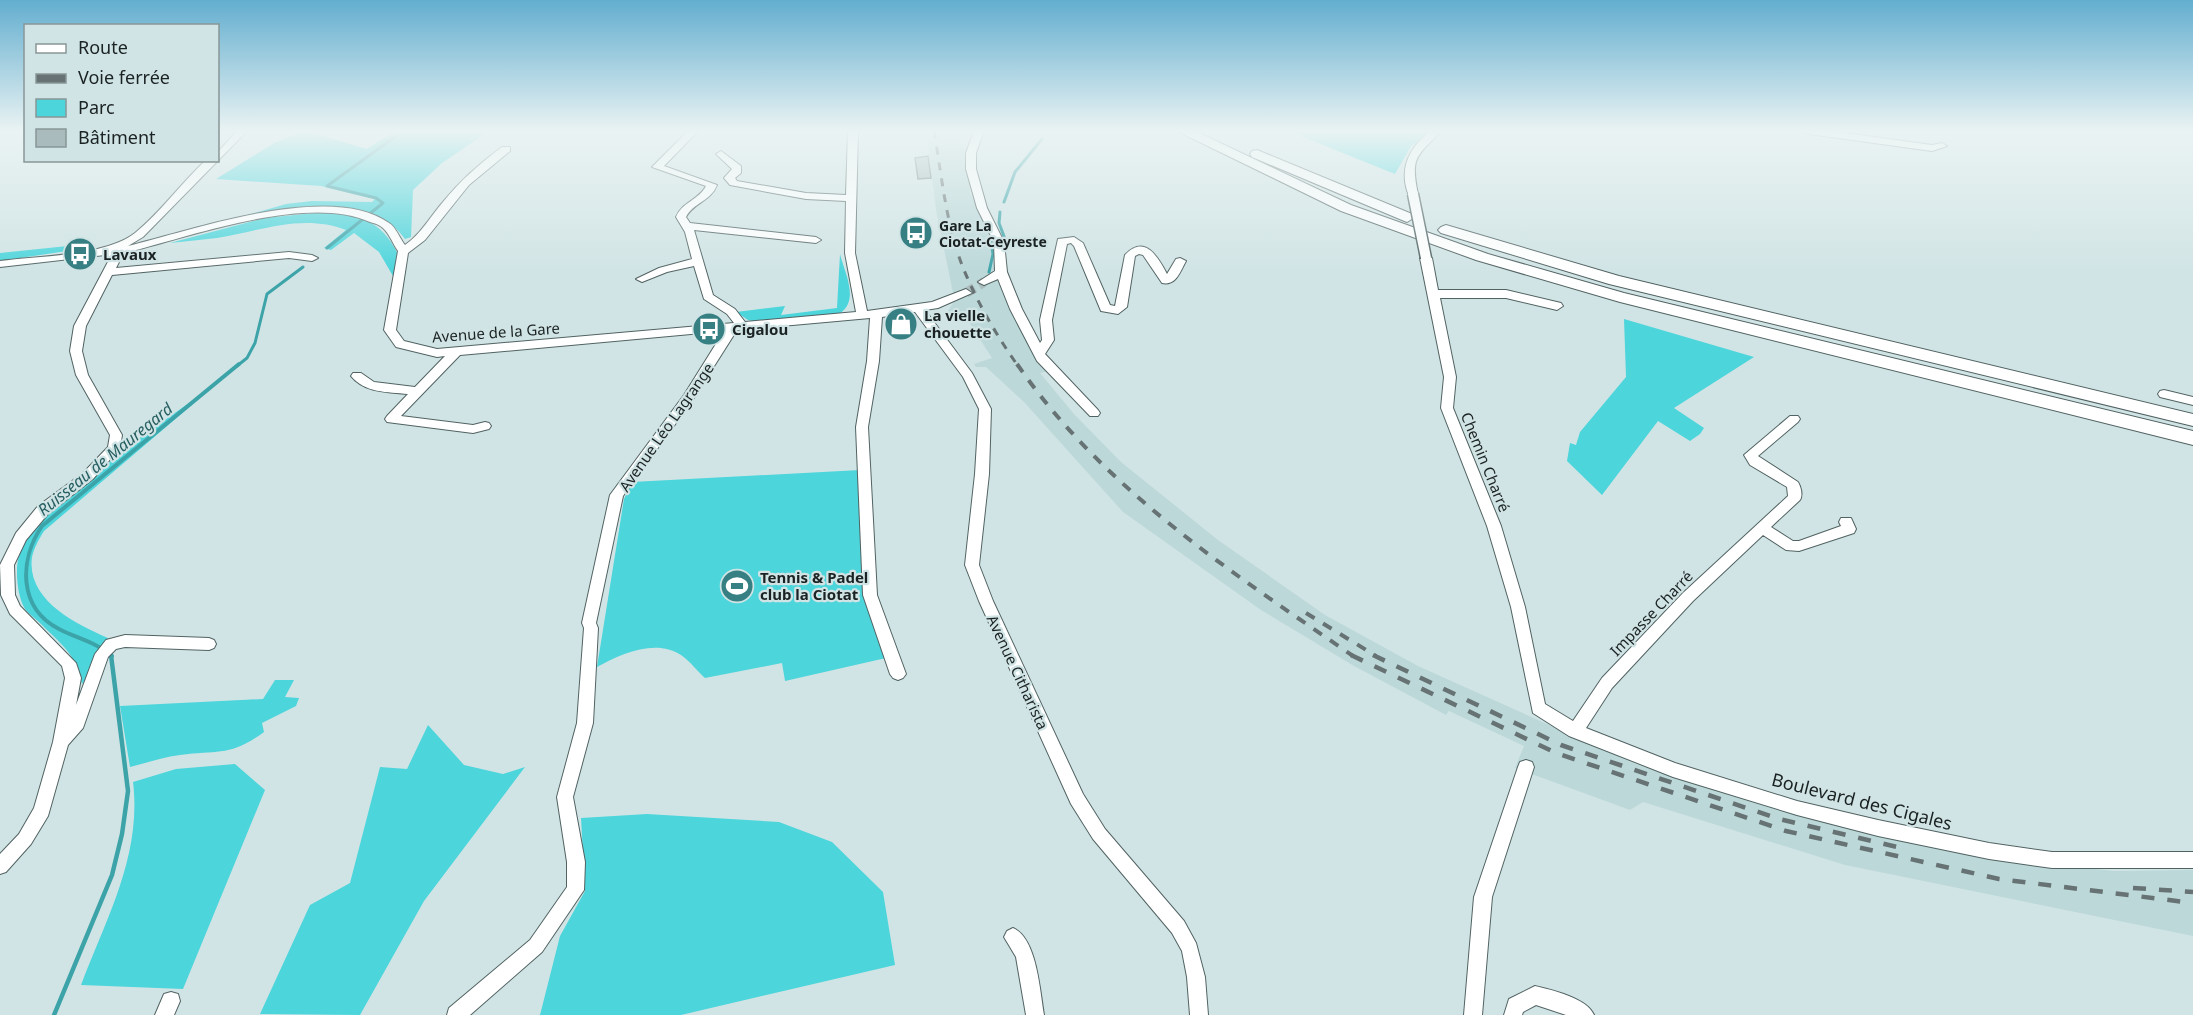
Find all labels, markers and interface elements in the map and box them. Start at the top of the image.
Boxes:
legend [24,24,219,162]
text: Route [78,35,128,59]
text: Voie ferrée [78,65,170,89]
text: Parc [78,95,115,119]
text: Bâtiment [78,125,156,149]
bus stop icon: Gare La Ciotat-Ceyreste [898,215,934,251]
place label: Gare La Ciotat-Ceyreste [939,216,1047,251]
bus stop icon: Lavaux [62,236,98,272]
place label: Lavaux [103,244,157,264]
place label: La vielle chouette [924,305,992,342]
shop icon: La vielle chouette [883,306,919,342]
bus stop icon: Cigalou [691,311,727,347]
street label: Avenue de la Gare [431,318,561,346]
place label: Cigalou [732,319,788,339]
street label: Avenue Léo Lagrange [614,359,718,495]
water label: Ruisseau de Mauregard [33,397,178,520]
street label: Chemin Charré [1457,409,1515,515]
street label: Impasse Charré [1605,566,1697,660]
place label: Tennis & Padel club la Ciotat [760,567,868,604]
sports icon: Tennis & Padel club la Ciotat [719,568,755,604]
street label: Avenue Citharista [983,612,1053,732]
street label: Boulevard des Cigales [1769,767,1955,835]

